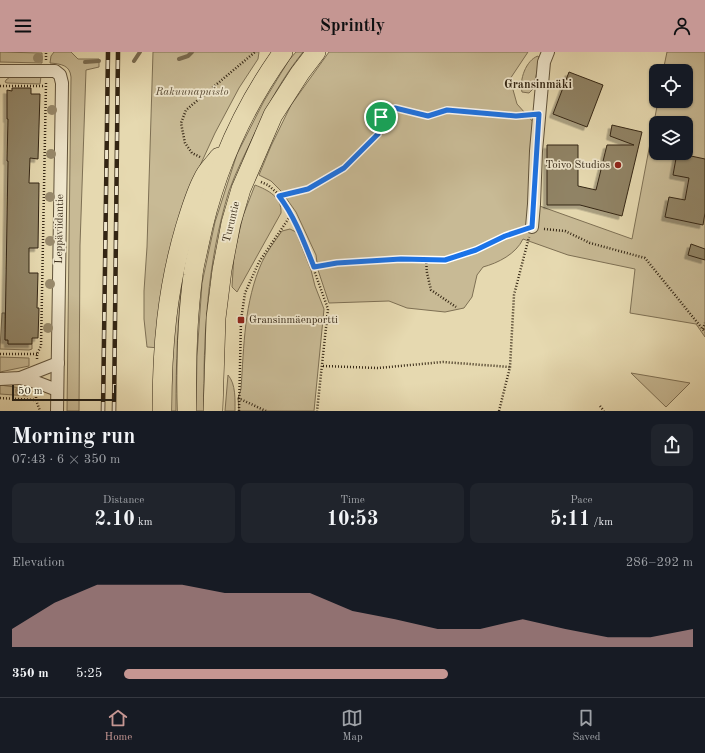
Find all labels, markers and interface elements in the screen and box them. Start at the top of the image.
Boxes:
icon: menu [12,15,34,37]
icon: person [671,15,693,37]
text: Sprintly [320,17,385,35]
map controls [649,64,693,160]
button: locate [649,64,693,108]
district label: Gransinmäki [504,79,572,91]
park label: Rakuunapuisto [154,87,229,98]
pin [364,100,398,134]
icon: arrive [370,106,392,128]
button: layers [649,116,693,160]
place label: Toivo Studios [545,160,610,171]
marker: Toivo Studios [613,160,623,170]
street label: Leppäviidantie [54,194,66,264]
street label: Turuntie [222,200,242,244]
marker: Gransinmäenportti [236,315,246,325]
place label: Gransinmäenportti [249,315,338,326]
scale bar [12,383,116,402]
text: 50 m [18,386,43,397]
button: share [651,424,693,466]
text: Morning run [12,426,135,448]
text: 07:43 · 6 × 350 m [12,453,120,466]
text: Distance [103,495,144,506]
text: Time [340,495,365,506]
text: Pace [570,495,593,506]
text: 2.10 [95,510,135,530]
text: 10:53 [327,510,379,530]
text: 5:11 [550,510,590,530]
text: km [135,517,152,528]
text: /km [590,517,613,528]
text: Elevation [12,556,65,569]
text: 286–292 m [626,556,693,569]
text: 350 m [12,667,49,680]
text: 5:25 [76,667,102,680]
tab: Home [105,707,132,745]
tab: Map [341,707,363,745]
tab: Saved [572,707,600,745]

